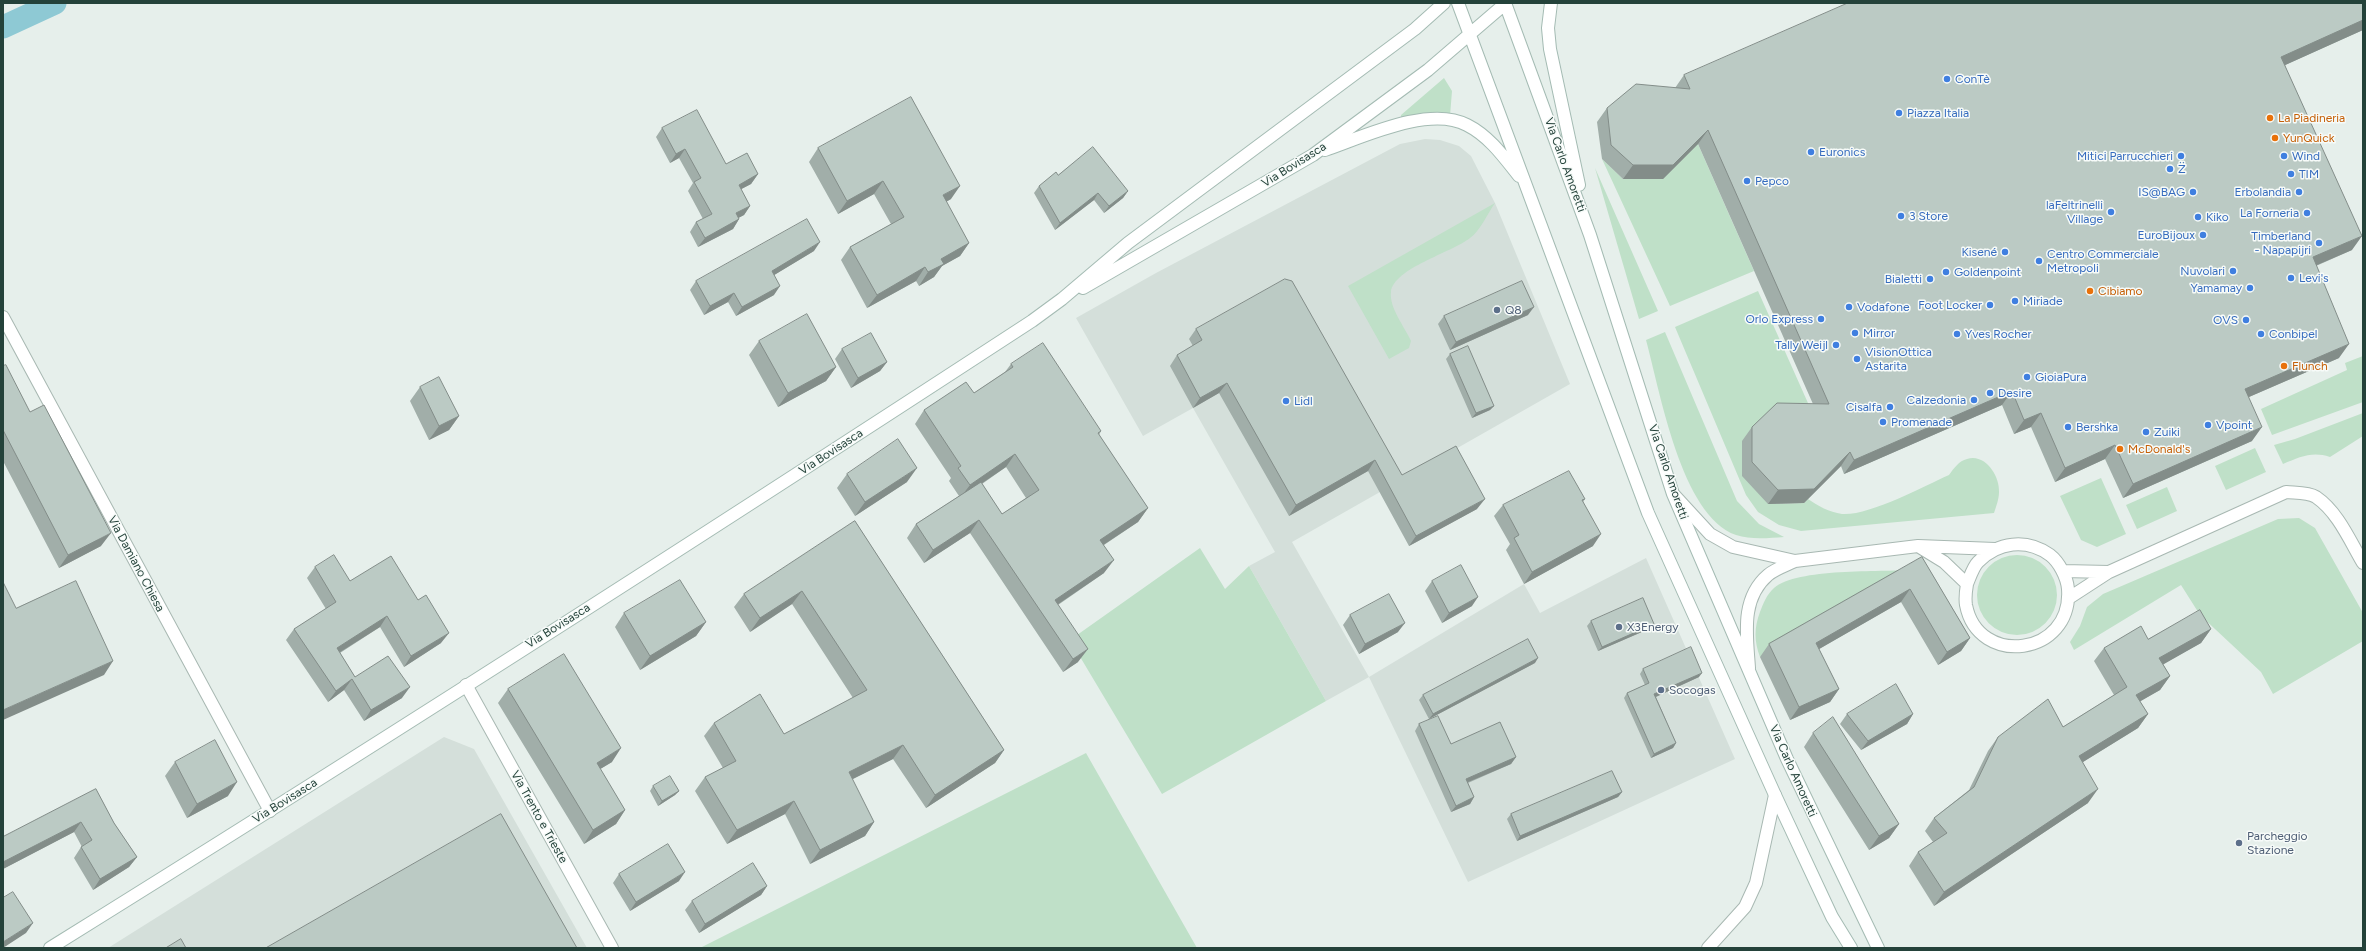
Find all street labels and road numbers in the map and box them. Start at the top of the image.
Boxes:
street label: Via Carlo Amoretti [1541,116,1589,214]
street label: Via Bovisasca [1259,139,1329,191]
street label: Via Carlo Amoretti [1645,423,1691,521]
street label: Via Bovisasca [796,426,866,478]
street label: Via Damiano Chiesa [105,514,167,614]
street label: Via Bovisasca [523,600,593,652]
street label: Via Carlo Amoretti [1766,723,1820,819]
street label: Via Trento e Trieste [508,768,570,866]
street label: Via Bovisasca [250,775,320,827]

